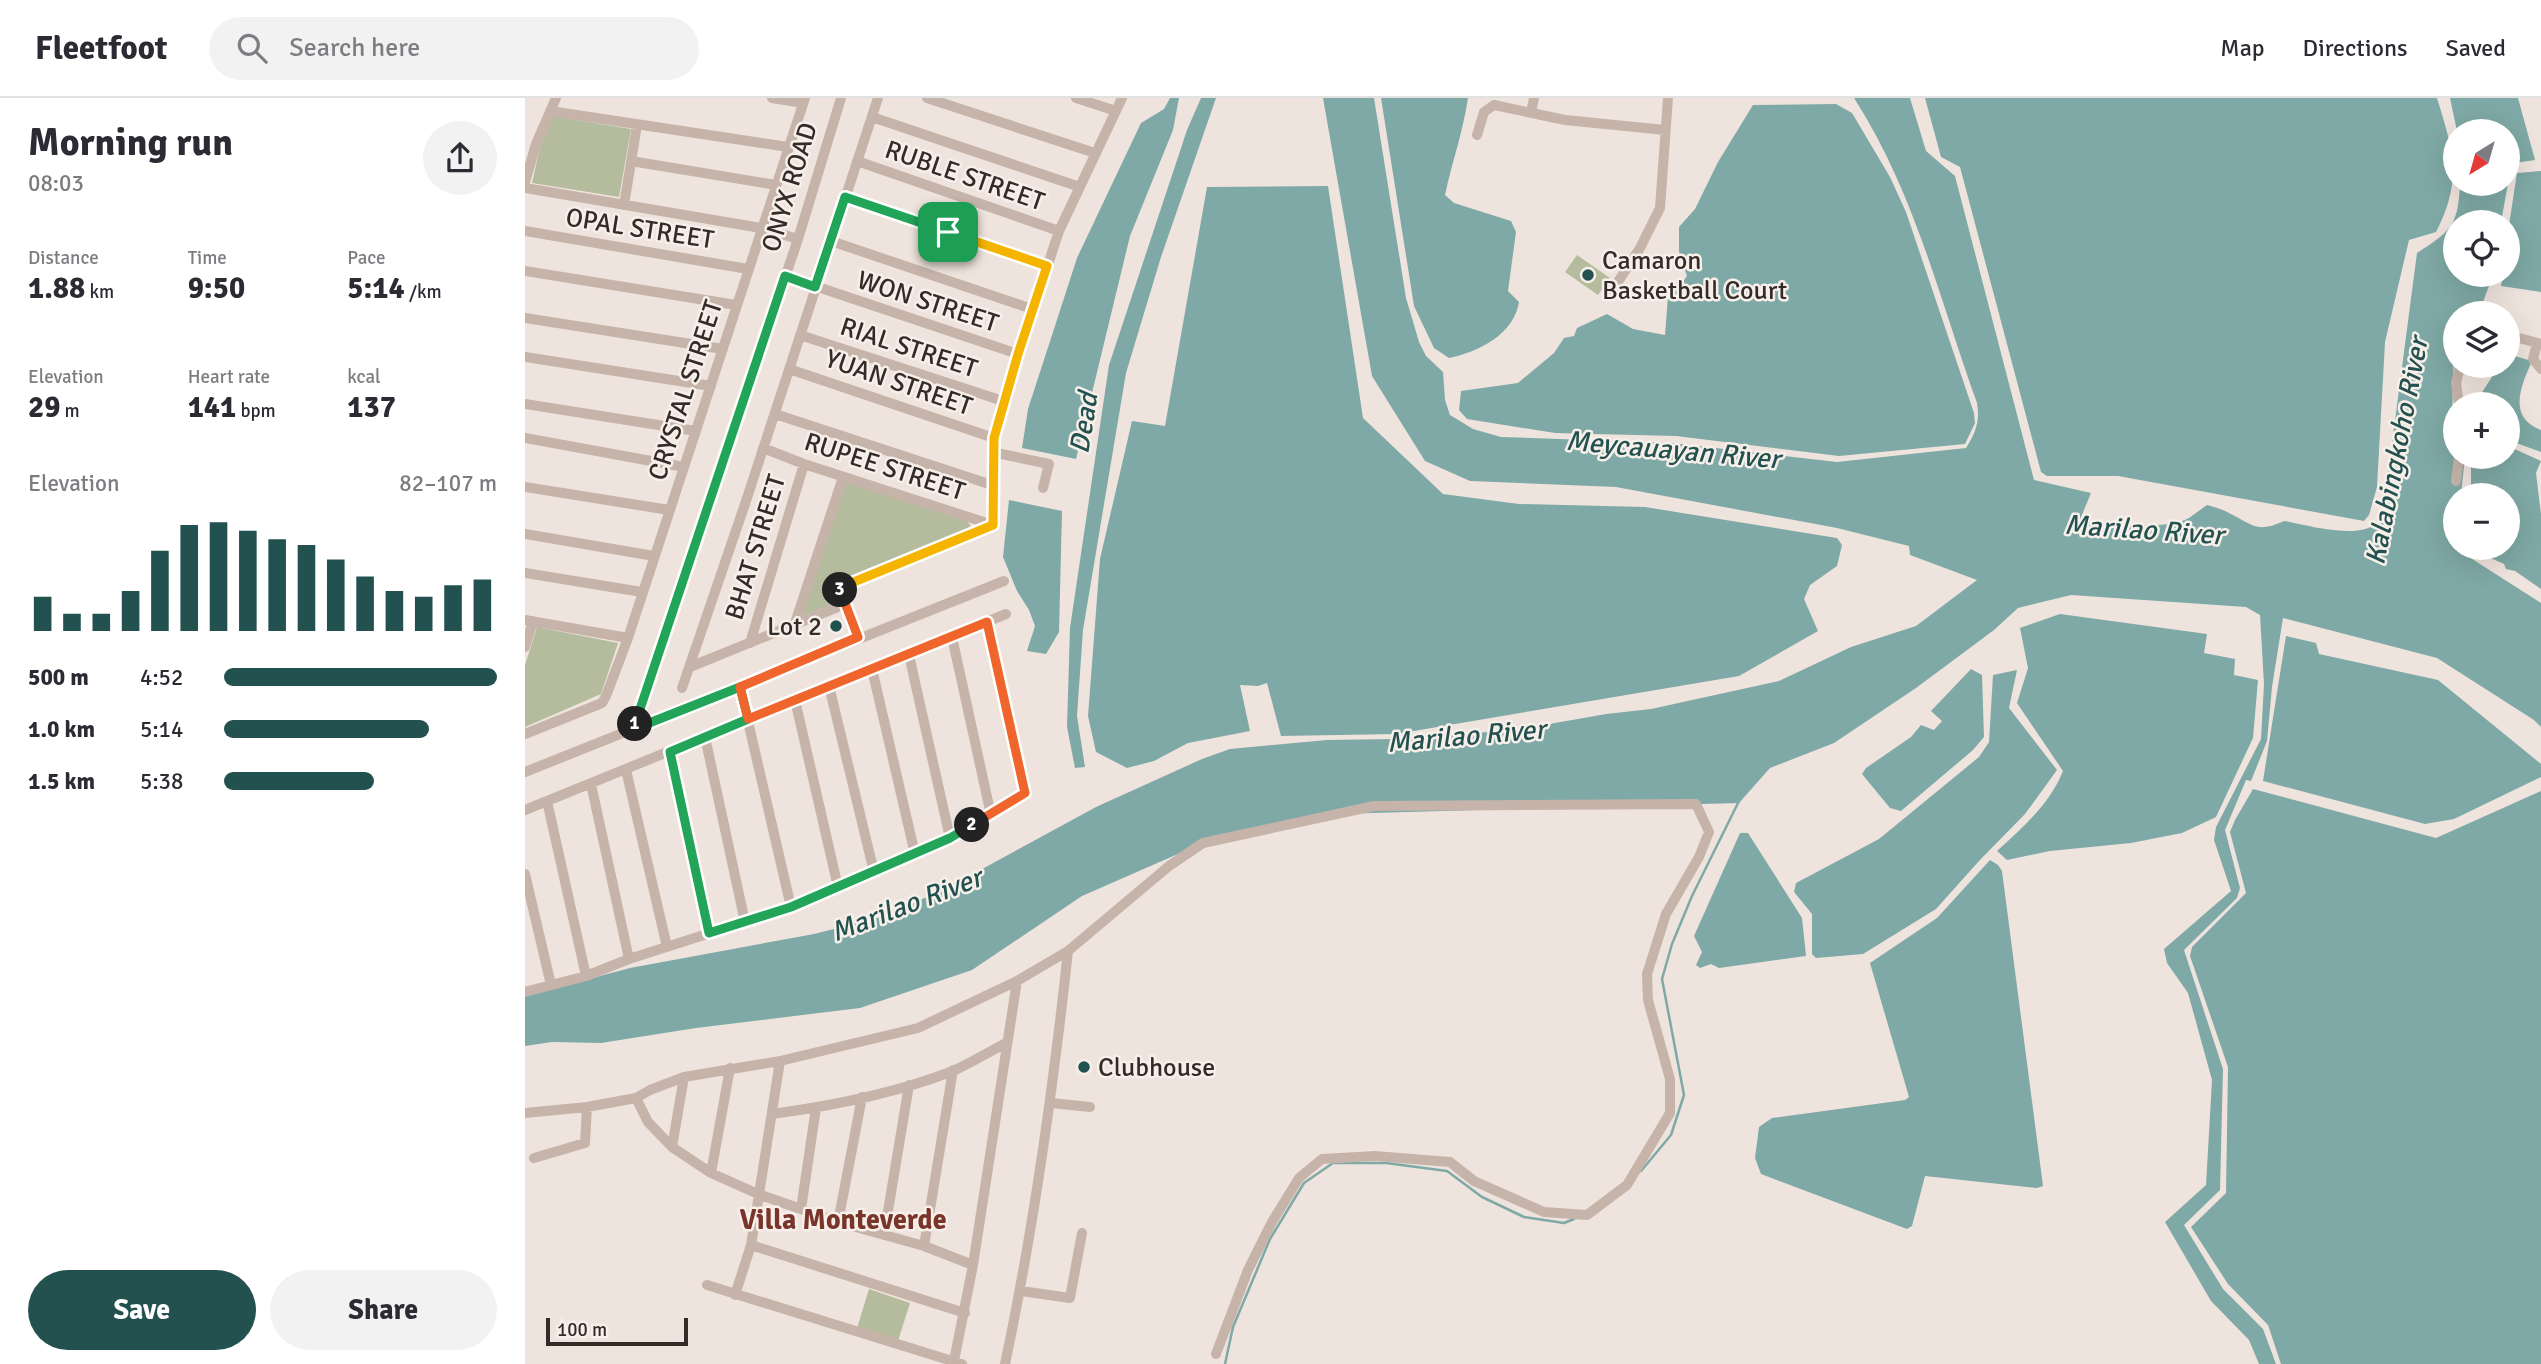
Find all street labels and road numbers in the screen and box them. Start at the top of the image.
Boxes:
street label: ONYX ROAD [755,119,825,256]
street label: RUBLE STREET [881,134,1049,218]
street label: OPAL STREET [563,201,716,257]
street label: WON STREET [853,264,1003,340]
street label: CRYSTAL STREET [642,296,730,484]
street label: RIAL STREET [836,311,982,385]
street label: YUAN STREET [821,343,977,423]
street label: RUPEE STREET [800,426,969,508]
street label: BHAT STREET [719,470,793,624]

